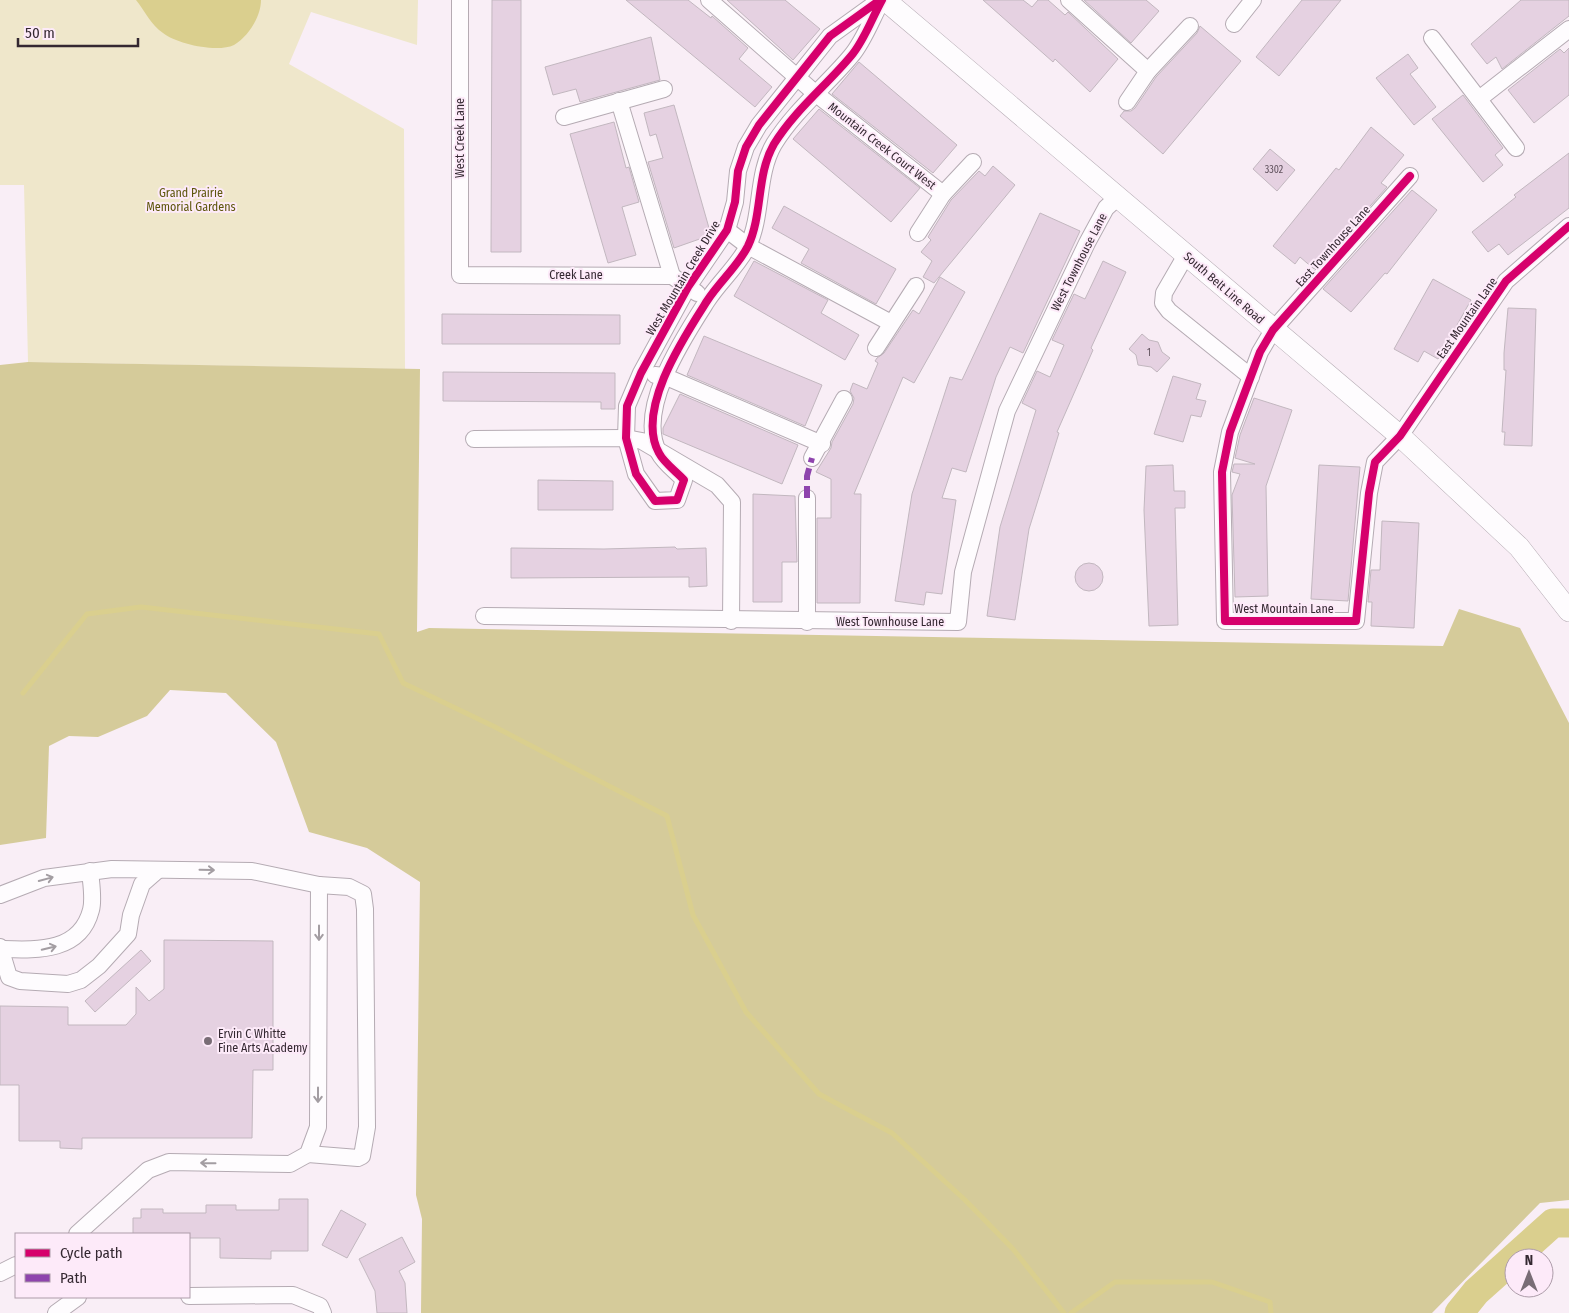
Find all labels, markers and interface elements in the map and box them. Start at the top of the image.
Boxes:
scale bar [18,15,138,47]
text: 50 m [25,24,55,42]
street label: West Creek Lane [453,98,467,178]
street label: Mountain Creek Court West [825,100,939,192]
house number: 3302 [1265,164,1284,176]
park label: Grand Prairie Memorial Gardens [146,186,236,214]
street label: East Townhouse Lane [1293,202,1373,290]
street label: West Townhouse Lane [1048,211,1110,313]
street label: West Mountain Creek Drive [643,218,723,338]
street label: South Belt Line Road [1181,249,1267,327]
street label: Creek Lane [549,268,603,282]
street label: East Mountain Lane [1434,275,1500,361]
house number: 1 [1147,347,1151,359]
street label: West Mountain Lane [1234,602,1334,616]
street label: West Townhouse Lane [836,615,944,629]
one-way arrow [198,866,214,875]
one-way arrow [37,874,53,883]
one-way arrow [314,924,324,941]
one-way arrow [40,943,56,952]
place label: Ervin C Whitte Fine Arts Academy [218,1027,308,1055]
marker: Ervin C Whitte Fine Arts Academy [202,1035,214,1047]
one-way arrow [314,1087,323,1103]
one-way arrow [200,1158,216,1168]
legend [15,1233,190,1298]
text: Cycle path [60,1244,123,1262]
north arrow [1504,1248,1554,1298]
text: N [1525,1252,1533,1269]
text: Path [60,1269,87,1287]

